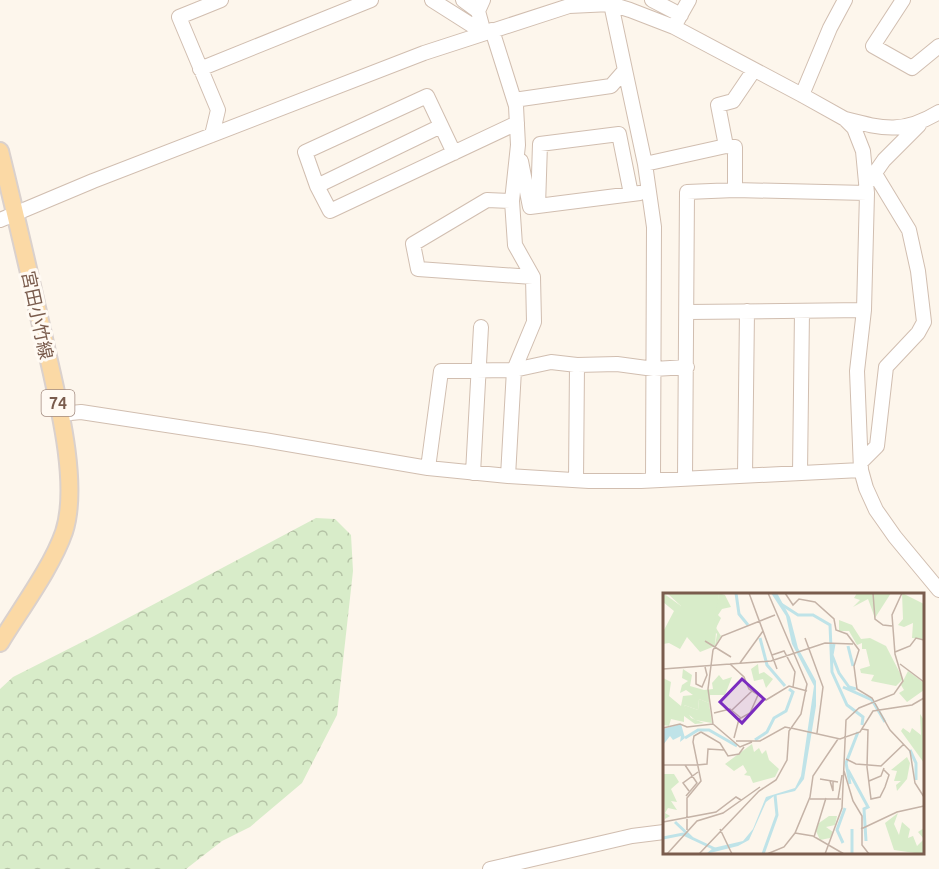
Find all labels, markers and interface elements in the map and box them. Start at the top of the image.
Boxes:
street label: 宮田小竹線 [19,269,57,361]
road number: 74 [42,390,74,416]
inset map [663,593,924,854]

